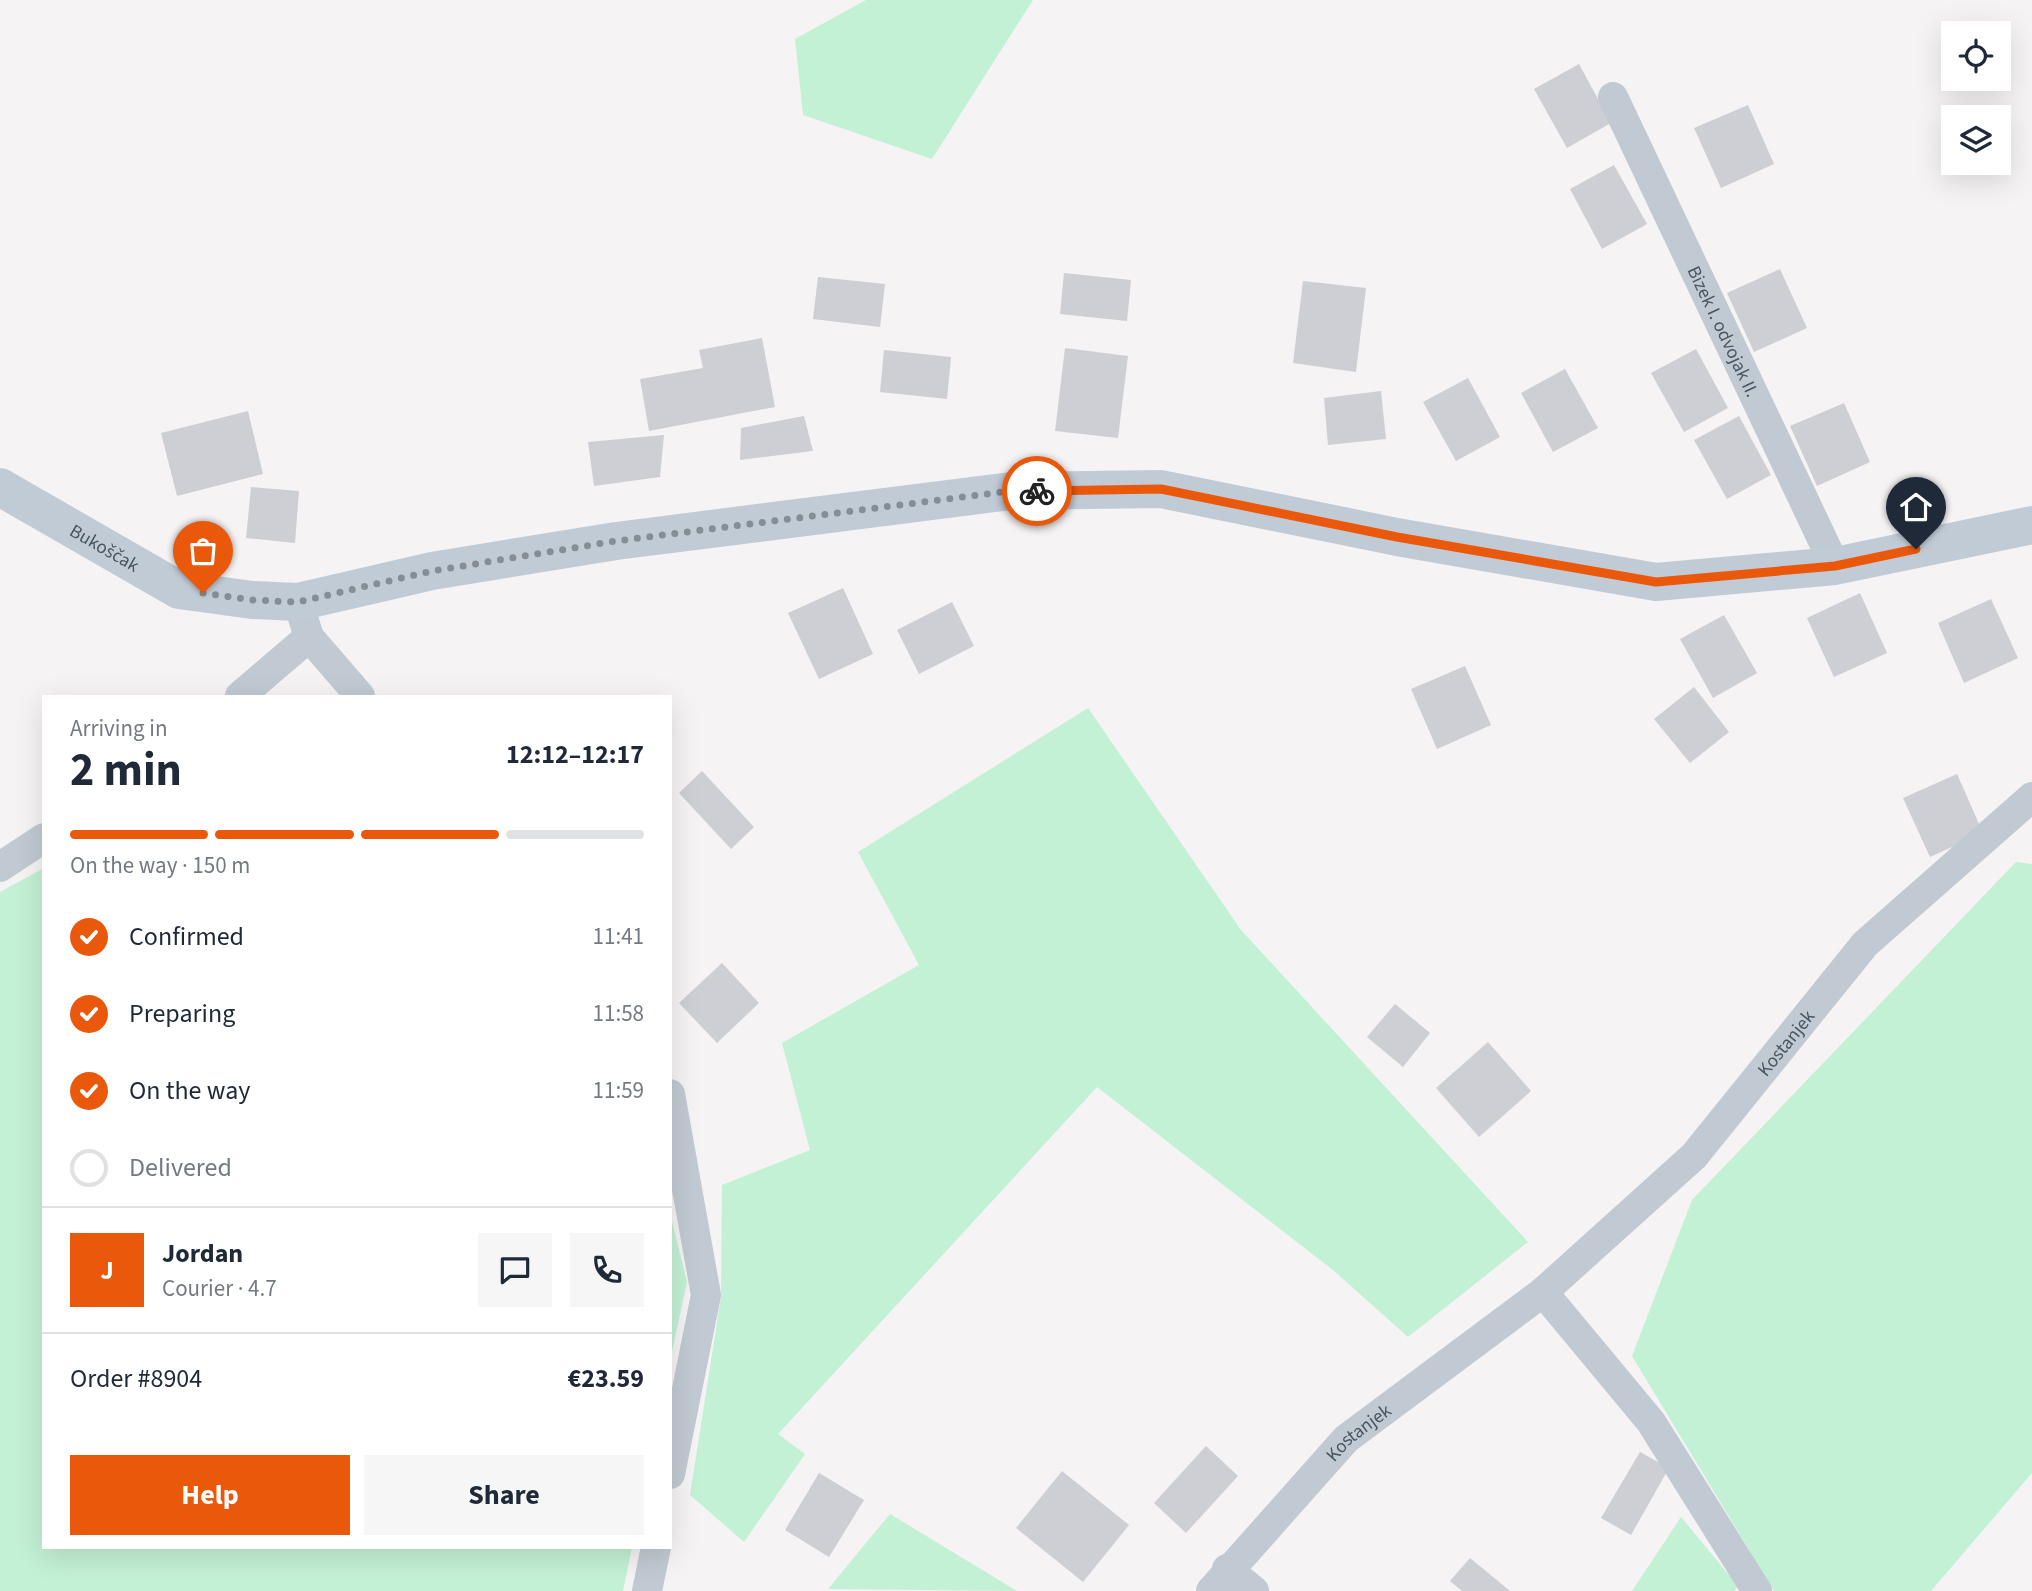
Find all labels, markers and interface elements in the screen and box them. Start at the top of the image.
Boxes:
map controls [1941,21,2011,175]
button: locate [1941,21,2011,91]
button: layers [1941,105,2011,175]
street label: Bizek I. odvojak II. [1680,262,1765,402]
courier [1002,456,1072,526]
icon: bike [1018,472,1056,510]
pin [1886,477,1946,549]
icon: home [1897,488,1935,526]
street label: Bukoščak [64,518,144,580]
pin [173,521,233,593]
icon: bag [184,532,222,570]
text: Arriving in [70,712,168,745]
text: 12:12–12:17 [506,736,644,773]
text: 2 min [70,738,182,803]
text: On the way · 150 m [70,849,250,882]
icon: check [70,918,108,956]
text: Confirmed [129,918,244,955]
text: 11:41 [593,920,644,953]
icon: check [70,995,108,1033]
text: Preparing [129,995,235,1032]
text: 11:58 [593,997,644,1030]
street label: Kostanjek [1752,1004,1822,1082]
icon: check [70,1072,108,1110]
text: On the way [129,1072,250,1109]
text: 11:59 [593,1074,644,1107]
text: Delivered [129,1149,232,1186]
button: chat [478,1233,552,1307]
button: phone [570,1233,644,1307]
text: Jordan [162,1235,243,1272]
text: J [100,1252,114,1289]
text: Courier · 4.7 [162,1272,277,1305]
text: Order #8904 [70,1360,202,1397]
text: €23.59 [568,1360,644,1397]
street label: Kostanjek [1320,1397,1398,1468]
button: Help [70,1455,350,1535]
button: Share [364,1455,644,1535]

